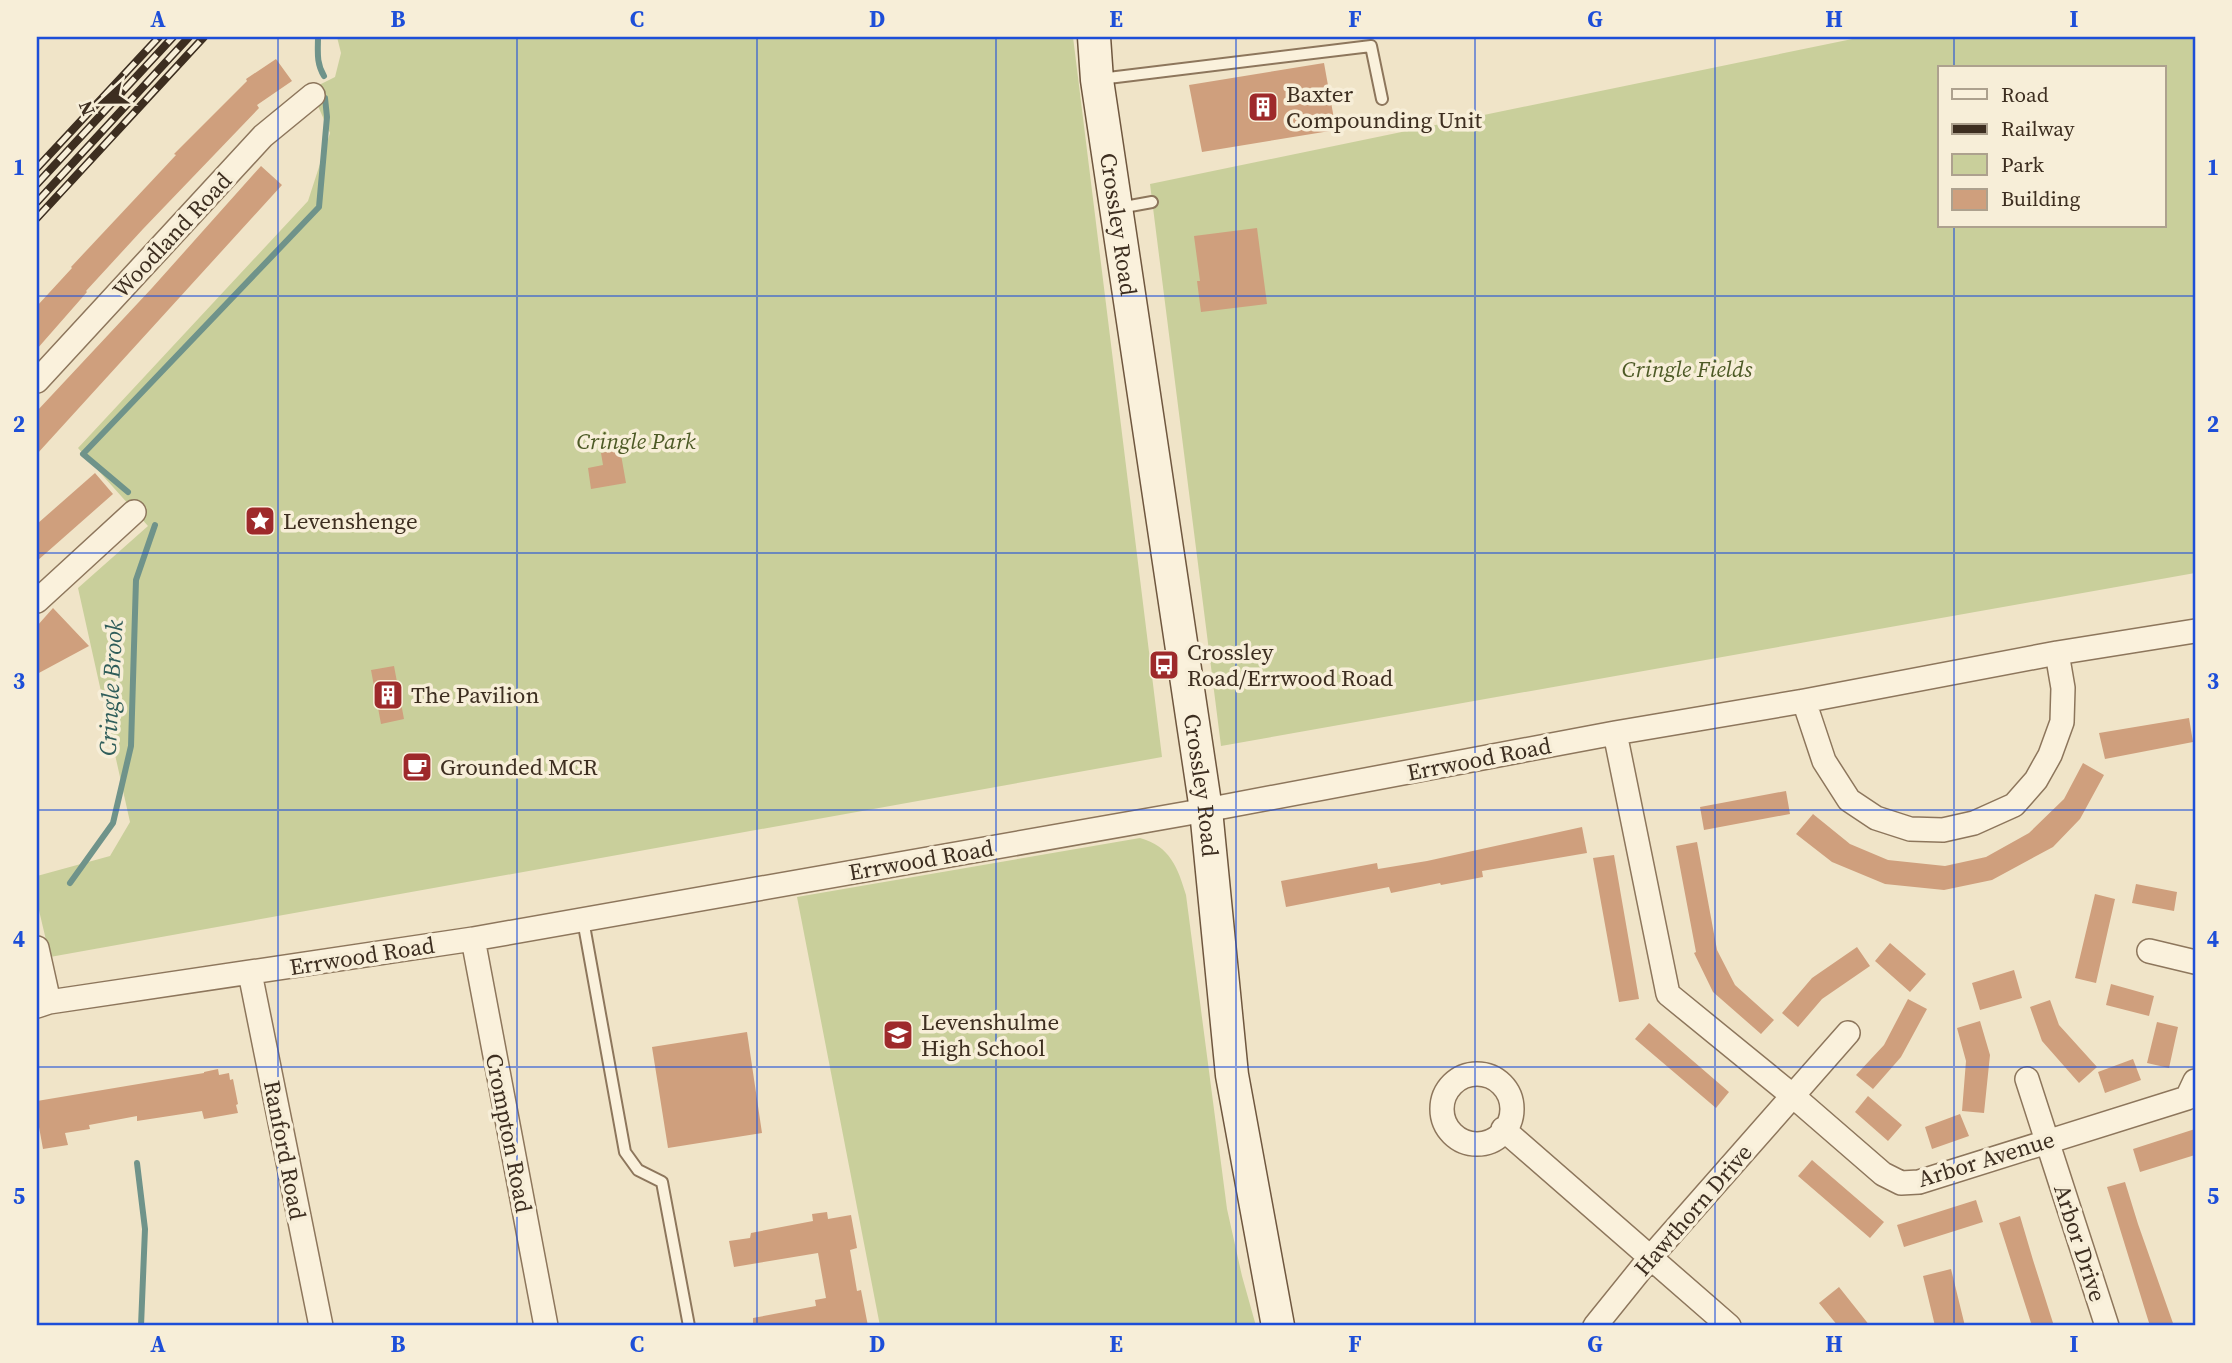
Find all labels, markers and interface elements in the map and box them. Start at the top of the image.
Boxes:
text: A [150,3,166,35]
text: B [391,3,406,35]
text: C [630,3,644,35]
text: D [869,3,885,35]
text: E [1109,3,1123,35]
text: F [1348,3,1362,35]
text: G [1587,3,1603,35]
text: H [1825,3,1843,35]
text: I [2070,3,2079,35]
north arrow [66,66,136,136]
legend [1938,66,2166,228]
place label: Baxter Compounding Unit [1286,78,1483,136]
text: Road [2001,80,2049,109]
building icon: Baxter Compounding Unit [1246,90,1280,124]
text: N [72,97,101,120]
text: Railway [2001,114,2075,143]
text: Park [2001,150,2045,179]
text: 1 [13,151,25,183]
street label: Crossley Road [1092,151,1145,298]
text: 1 [2207,151,2219,183]
street label: Woodland Road [105,165,239,305]
text: Building [2001,184,2080,213]
park label: Cringle Fields [1622,353,1753,385]
text: 2 [13,408,25,440]
text: 2 [2207,408,2219,440]
park label: Cringle Park [576,425,696,457]
place icon: Levenshenge [243,504,277,538]
place label: Levenshenge [283,505,418,537]
water label: Cringle Brook [90,619,131,757]
place label: Crossley Road/Errwood Road [1187,636,1393,694]
bus stop icon: Crossley Road/Errwood Road [1147,648,1181,682]
text: 3 [13,665,25,697]
text: 3 [2207,665,2219,697]
building icon: The Pavilion [371,678,405,712]
place label: The Pavilion [411,679,539,711]
street label: Crossley Road [1176,711,1226,858]
street label: Errwood Road [1404,729,1554,789]
cafe icon: Grounded MCR [400,750,434,784]
place label: Grounded MCR [440,751,598,783]
street label: Errwood Road [846,832,996,888]
text: 4 [13,923,25,955]
text: 4 [2207,923,2219,955]
street label: Errwood Road [287,929,437,983]
place label: Levenshulme High School [921,1006,1059,1064]
school or university icon: Levenshulme High School [881,1018,915,1052]
street label: Crompton Road [478,1051,540,1215]
street label: Ranford Road [256,1078,314,1222]
street label: Arbor Avenue [1914,1123,2058,1195]
street label: Hawthorn Drive [1627,1137,1759,1283]
text: 5 [13,1180,25,1212]
street label: Arbor Drive [2046,1180,2114,1306]
text: 5 [2207,1180,2219,1212]
text: A [150,1328,166,1360]
text: B [391,1328,406,1360]
text: C [630,1328,644,1360]
text: D [869,1328,885,1360]
text: E [1109,1328,1123,1360]
text: F [1348,1328,1362,1360]
text: G [1587,1328,1603,1360]
text: H [1825,1328,1843,1360]
text: I [2070,1328,2079,1360]

